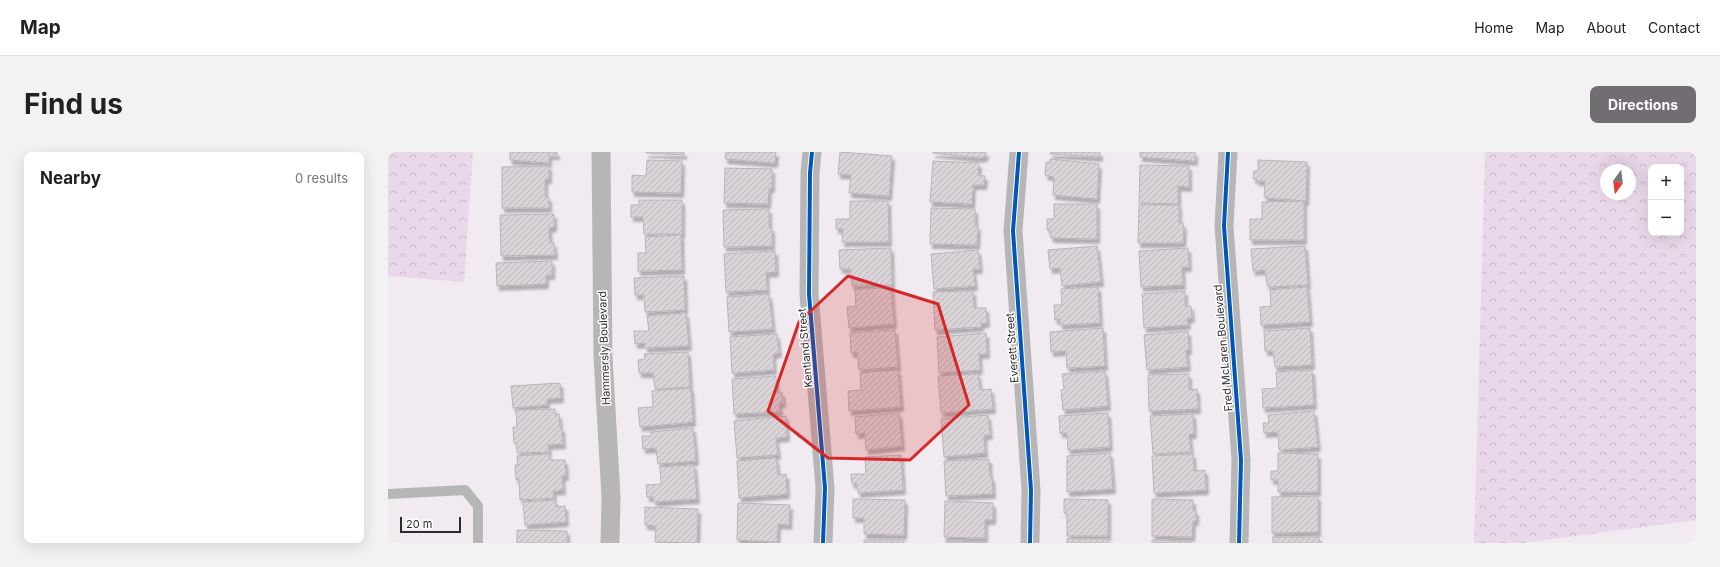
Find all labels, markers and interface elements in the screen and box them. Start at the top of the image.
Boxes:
text: Map [20,16,61,39]
text: Home [1474,19,1513,36]
text: Map [1535,19,1565,36]
text: About [1587,19,1626,36]
text: Contact [1648,19,1700,36]
button: Directions [1590,86,1696,123]
text: Find us [24,87,123,121]
north arrow [1600,164,1636,200]
map controls [1648,164,1684,236]
button: + [1648,164,1684,200]
text: Nearby [40,168,101,188]
text: 0 results [295,170,348,186]
button: − [1648,200,1684,236]
street label: Fred McLaren Boulevard [1210,284,1236,412]
street label: Hammersly Boulevard [595,291,613,405]
street label: Kentland Street [795,307,815,388]
street label: Everett Street [1003,312,1021,384]
scale bar [400,515,461,534]
text: 20 m [406,517,432,531]

